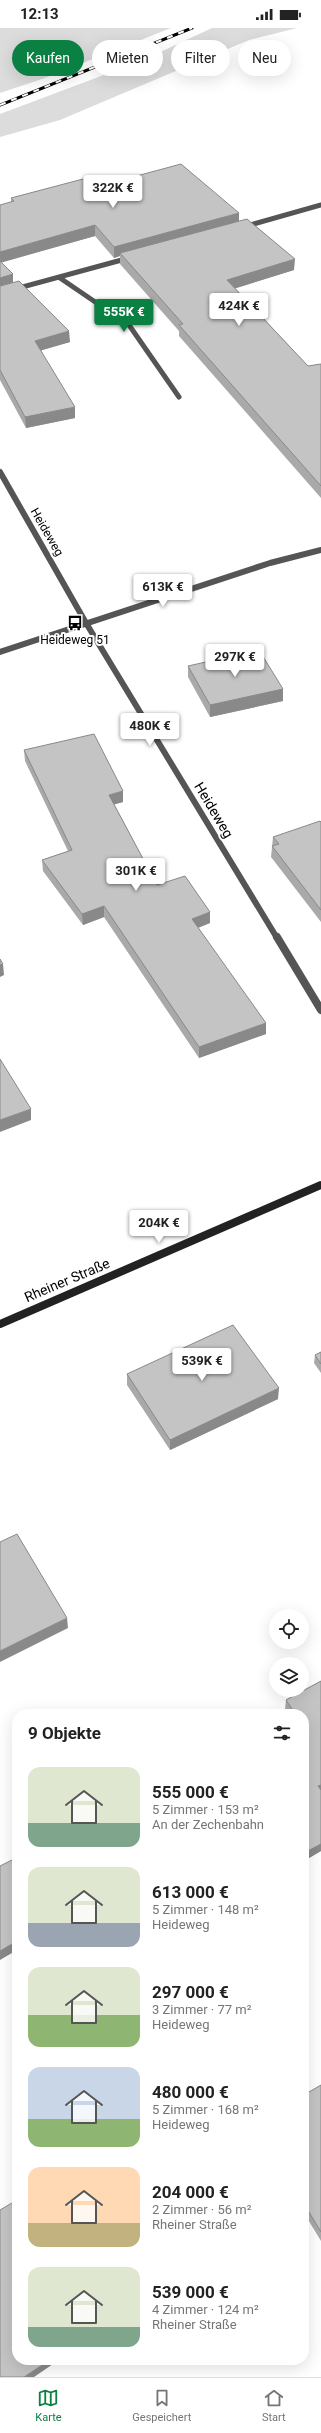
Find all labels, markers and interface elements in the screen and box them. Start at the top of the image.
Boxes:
text: 12:13 [20,5,59,23]
chip: Kaufen [12,40,84,76]
chip: Mieten [92,40,163,76]
chip: Filter [171,40,230,76]
chip: Neu [238,40,291,76]
pin: 322K € [80,175,146,209]
text: 322K € [92,180,134,195]
pin: 424K € [206,293,272,327]
text: 424K € [218,298,260,313]
pin: 555K € [91,299,157,333]
text: 555K € [103,304,145,319]
street label: Heideweg [28,506,66,558]
pin: 613K € [130,574,196,608]
text: 613K € [142,579,184,594]
bus stop icon: Heideweg 51 [66,614,84,632]
place label: Heideweg 51 [40,633,110,647]
pin: 297K € [202,644,268,678]
text: 297K € [214,649,256,664]
pin: 480K € [117,713,183,747]
text: 480K € [129,718,171,733]
street label: Heideweg [191,779,237,841]
pin: 301K € [103,858,169,892]
text: 301K € [115,863,157,878]
pin: 204K € [126,1210,192,1244]
text: 204K € [138,1215,180,1230]
street label: Rheiner Straße [22,1255,112,1305]
pin: 539K € [169,1348,235,1382]
text: 539K € [181,1353,223,1368]
map controls [269,1609,309,1697]
button: locate [269,1609,309,1649]
button: layers [269,1657,309,1697]
icon: filters [271,1722,293,1744]
text: 9 Objekte [28,1723,101,1743]
text: 555 000 € [152,1782,229,1802]
icon: home [60,1783,108,1831]
text: 5 Zimmer · 153 m² [152,1802,259,1817]
text: An der Zechenbahn [152,1817,264,1832]
text: 613 000 € [152,1882,229,1902]
icon: home [60,1883,108,1931]
text: 5 Zimmer · 148 m² [152,1902,259,1917]
text: Heideweg [152,1917,210,1932]
text: 297 000 € [152,1982,229,2002]
icon: home [60,1983,108,2031]
text: 3 Zimmer · 77 m² [152,2002,251,2017]
text: Heideweg [152,2017,210,2032]
text: 480 000 € [152,2082,229,2102]
icon: home [60,2083,108,2131]
text: 5 Zimmer · 168 m² [152,2102,259,2117]
text: Heideweg [152,2117,210,2132]
text: 204 000 € [152,2182,229,2202]
icon: home [60,2183,108,2231]
text: 2 Zimmer · 56 m² [152,2202,251,2217]
text: Rheiner Straße [152,2217,237,2232]
text: 539 000 € [152,2282,229,2302]
icon: home [60,2283,108,2331]
text: 4 Zimmer · 124 m² [152,2302,259,2317]
text: Rheiner Straße [152,2317,237,2332]
tab: Karte [35,2387,62,2424]
tab: Gespeichert [132,2387,191,2424]
tab: Start [262,2387,286,2424]

